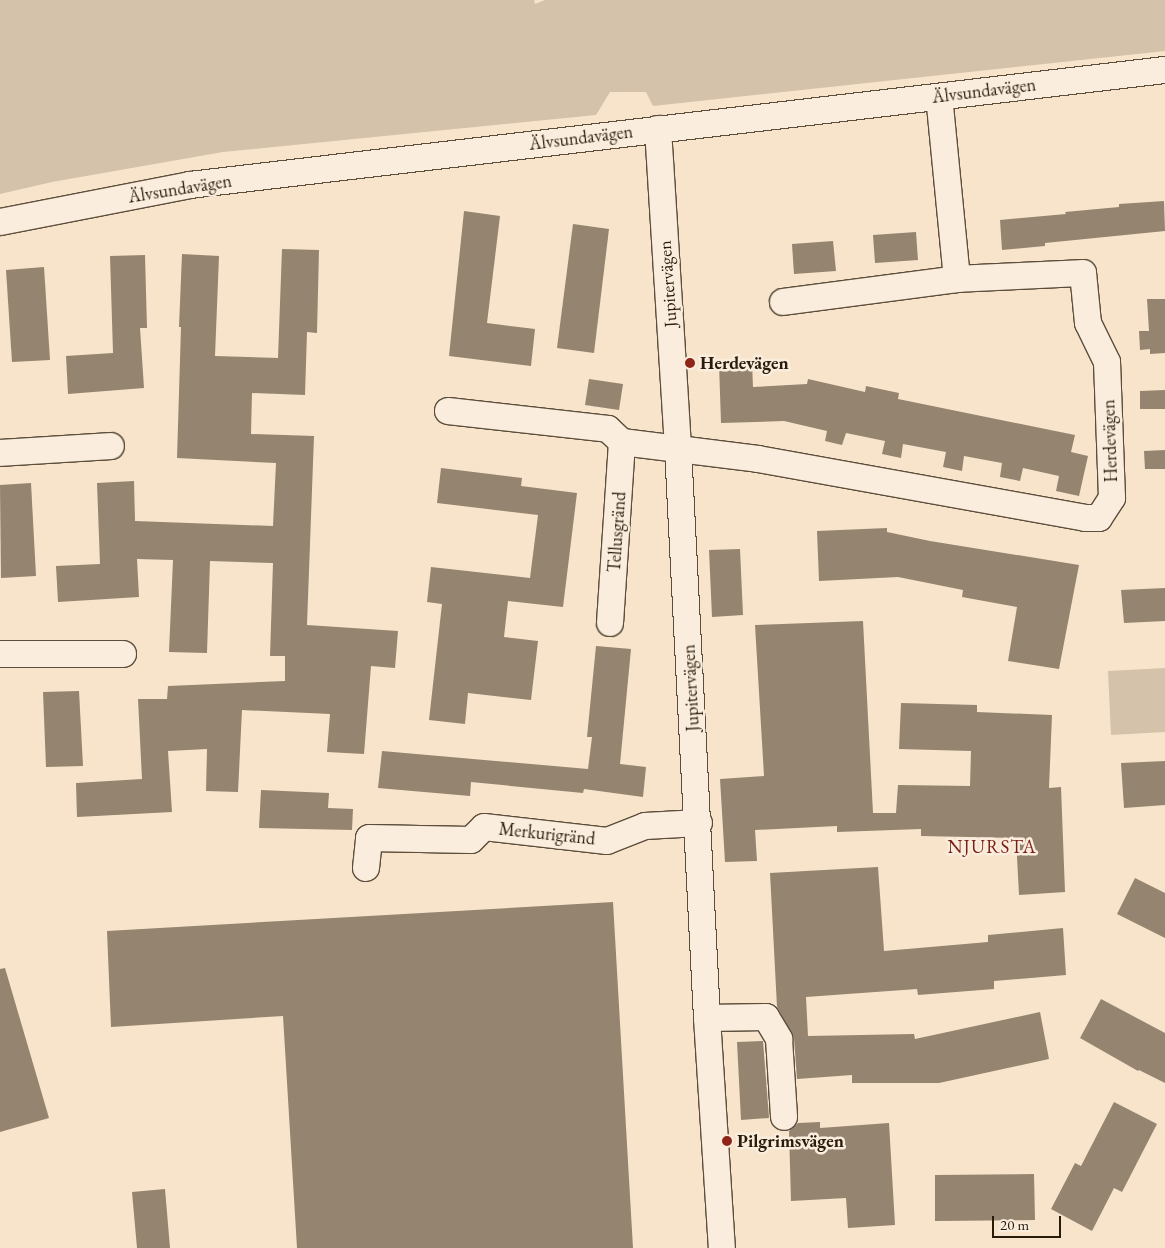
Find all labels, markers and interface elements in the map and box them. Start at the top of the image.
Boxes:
street label: Älvsundavägen [931,74,1037,108]
street label: Älvsundavägen [528,121,634,155]
street label: Älvsundavägen [127,170,233,208]
street label: Jupitervägen [654,240,682,328]
place label: Herdevägen [700,352,789,374]
marker: Herdevägen [684,357,696,369]
street label: Herdevägen [1098,399,1122,483]
street label: Tellusgränd [603,491,631,573]
street label: Jupitervägen [678,644,704,732]
street label: Merkurigränd [498,818,596,850]
district label: NJURSTA [947,836,1037,858]
place label: Pilgrimsvägen [737,1130,844,1152]
marker: Pilgrimsvägen [721,1135,733,1147]
scale bar [995,1206,1064,1238]
text: 20 m [1000,1215,1029,1234]

